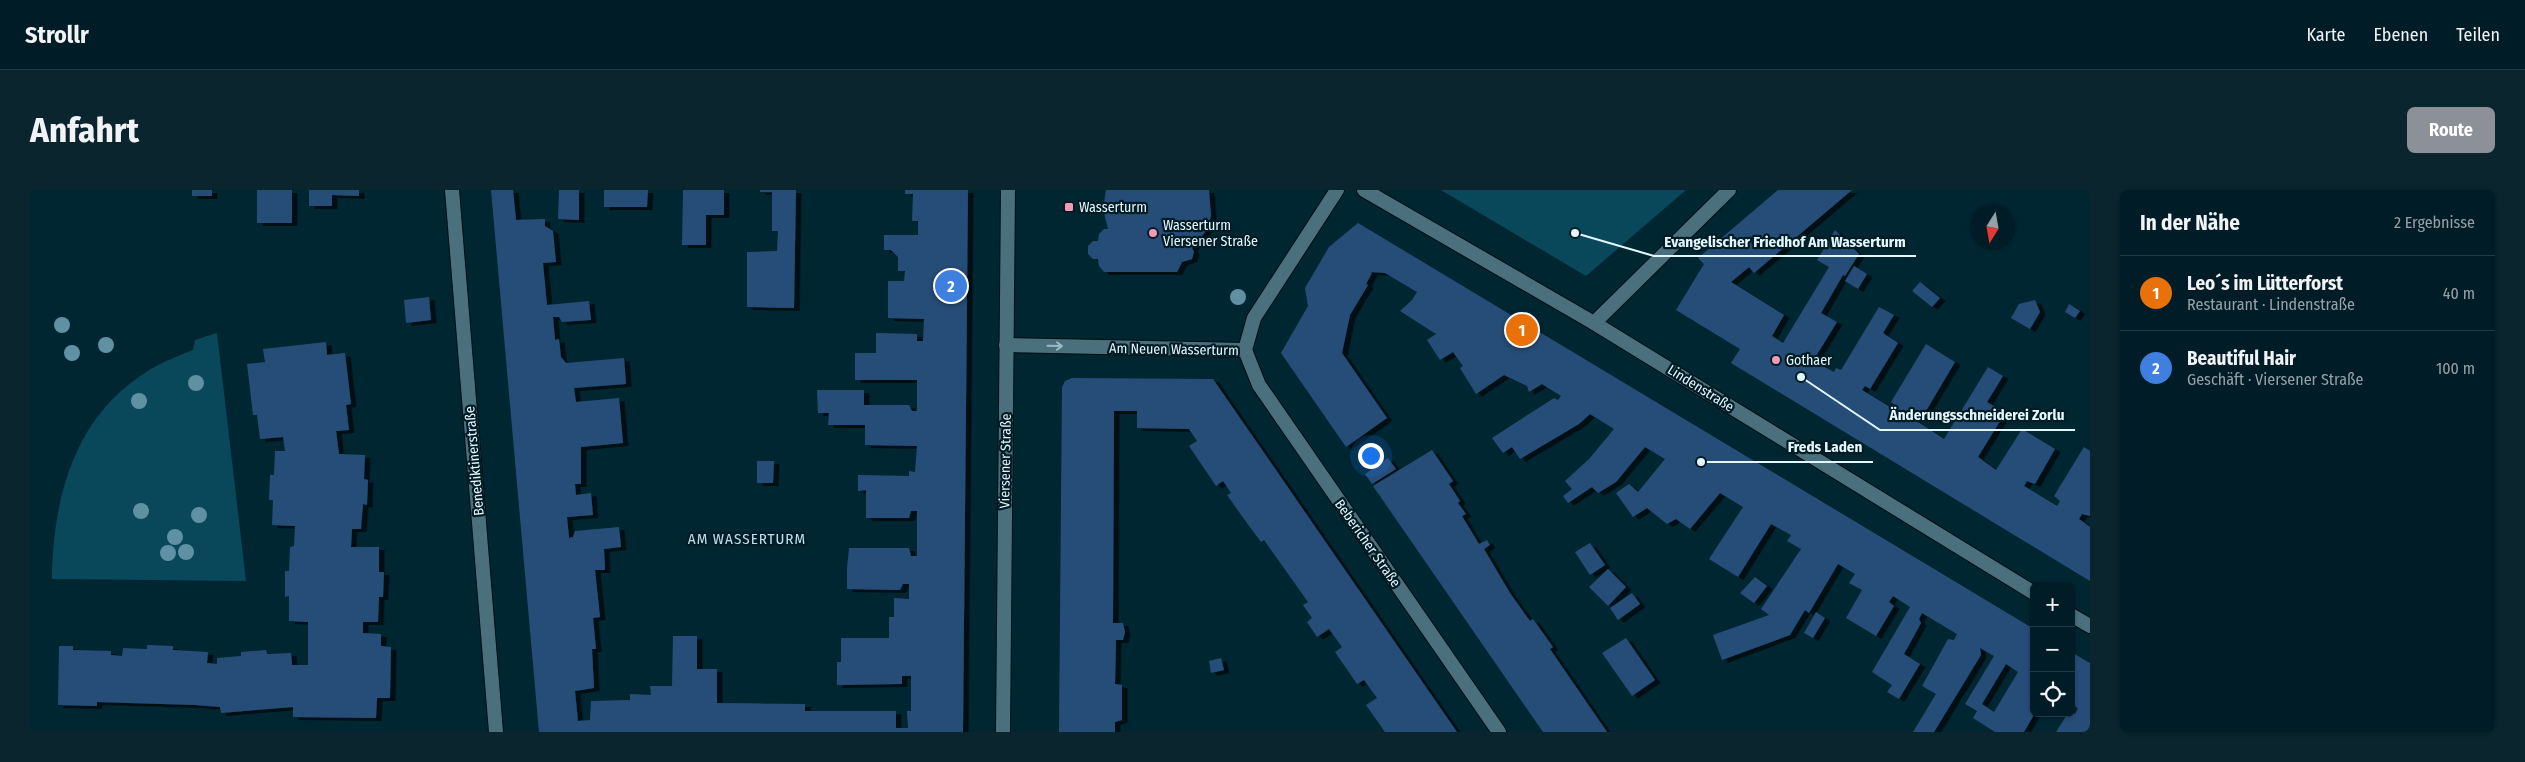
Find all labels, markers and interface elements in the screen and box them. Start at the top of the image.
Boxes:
text: Strollr [25,21,89,49]
text: Karte [2306,24,2345,46]
text: Ebenen [2373,24,2428,46]
text: Teilen [2456,24,2500,46]
button: Route [2407,107,2495,153]
text: Anfahrt [30,109,139,151]
place label: Wasserturm [1079,199,1147,216]
marker: Wasserturm [1063,201,1075,213]
north arrow [1970,205,2015,250]
text: In der Nähe [2140,210,2240,236]
text: 2 Ergebnisse [2394,213,2475,232]
place label: Wasserturm Viersener Straße [1163,217,1258,250]
callout: Evangelischer Friedhof Am Wasserturm [1654,226,1916,256]
marker: Wasserturm Viersener Straße [1147,227,1159,239]
text: Evangelischer Friedhof Am Wasserturm [1664,233,1906,251]
pin: 2 [935,267,967,305]
text: Leo´s im Lütterforst [2187,272,2343,295]
text: 1 [2153,284,2159,303]
text: 40 m [2443,284,2475,303]
text: Restaurant · Lindenstraße [2187,295,2355,314]
pin: 1 [1506,311,1538,349]
street label: Am Neuen Wasserturm [1109,340,1239,359]
one-way arrow [1046,341,1062,351]
text: Beautiful Hair [2187,347,2296,370]
place label: Gothaer [1786,352,1832,369]
marker: Gothaer [1770,354,1782,366]
text: 2 [2152,359,2160,378]
text: 100 m [2436,359,2475,378]
street label: Lindenstraße [1664,361,1737,416]
text: Geschäft · Viersener Straße [2187,370,2363,389]
callout: Änderungsschneiderei Zorlu [1880,400,2075,430]
street label: Benediktinerstraße [461,405,488,516]
text: Änderungsschneiderei Zorlu [1889,406,2064,424]
street label: Viersener Straße [996,413,1015,509]
callout: Freds Laden [1778,432,1873,462]
text: Freds Laden [1788,438,1862,456]
your location [1358,443,1384,469]
street label: Bebericher Straße [1331,496,1404,590]
district label: AM WASSERTURM [688,530,806,548]
map controls [2030,582,2075,717]
button: + [2030,582,2075,627]
button: − [2030,627,2075,672]
button: locate [2030,672,2075,717]

